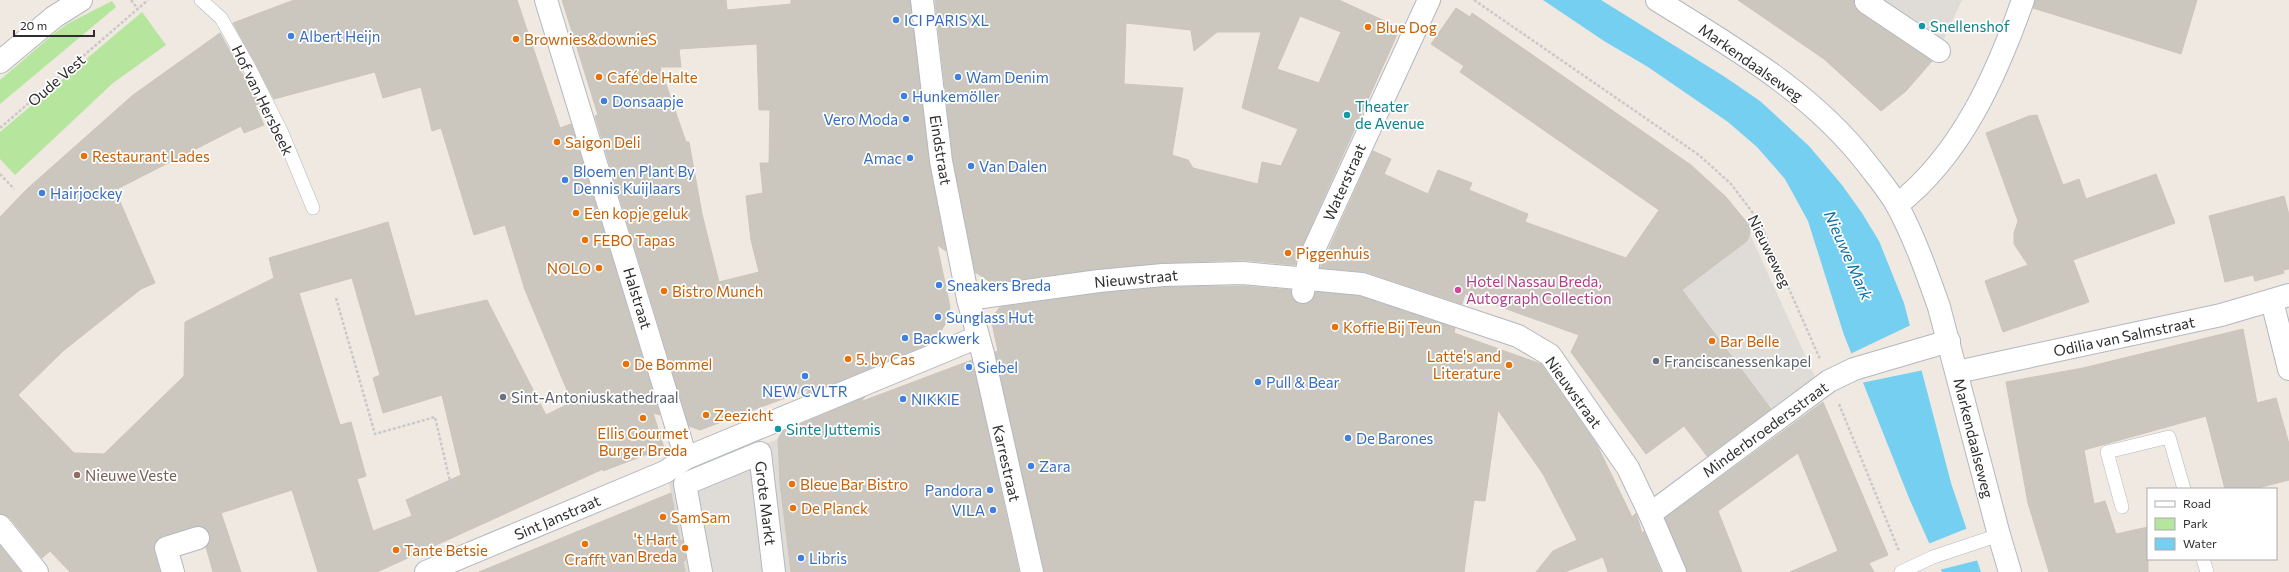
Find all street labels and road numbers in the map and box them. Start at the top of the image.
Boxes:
street label: Markendaalseweg [1696,19,1806,105]
street label: Hof van Hersbeek [229,42,297,158]
street label: Oude Vest [24,50,88,110]
street label: Eindstraat [927,114,955,186]
street label: Waterstraat [1319,141,1369,223]
street label: Nieuweweg [1745,212,1795,290]
street label: Halstraat [620,265,656,331]
street label: Nieuwstraat [1093,265,1179,291]
street label: Odilia van Salmstraat [2052,312,2196,360]
street label: Nieuwstraat [1542,353,1606,431]
street label: Markendaalseweg [1950,376,1998,500]
street label: Minderbroedersstraat [1699,377,1831,481]
street label: Karrestraat [989,423,1025,503]
street label: Grote Markt [752,460,780,546]
street label: Sint Janstraat [511,491,603,543]

